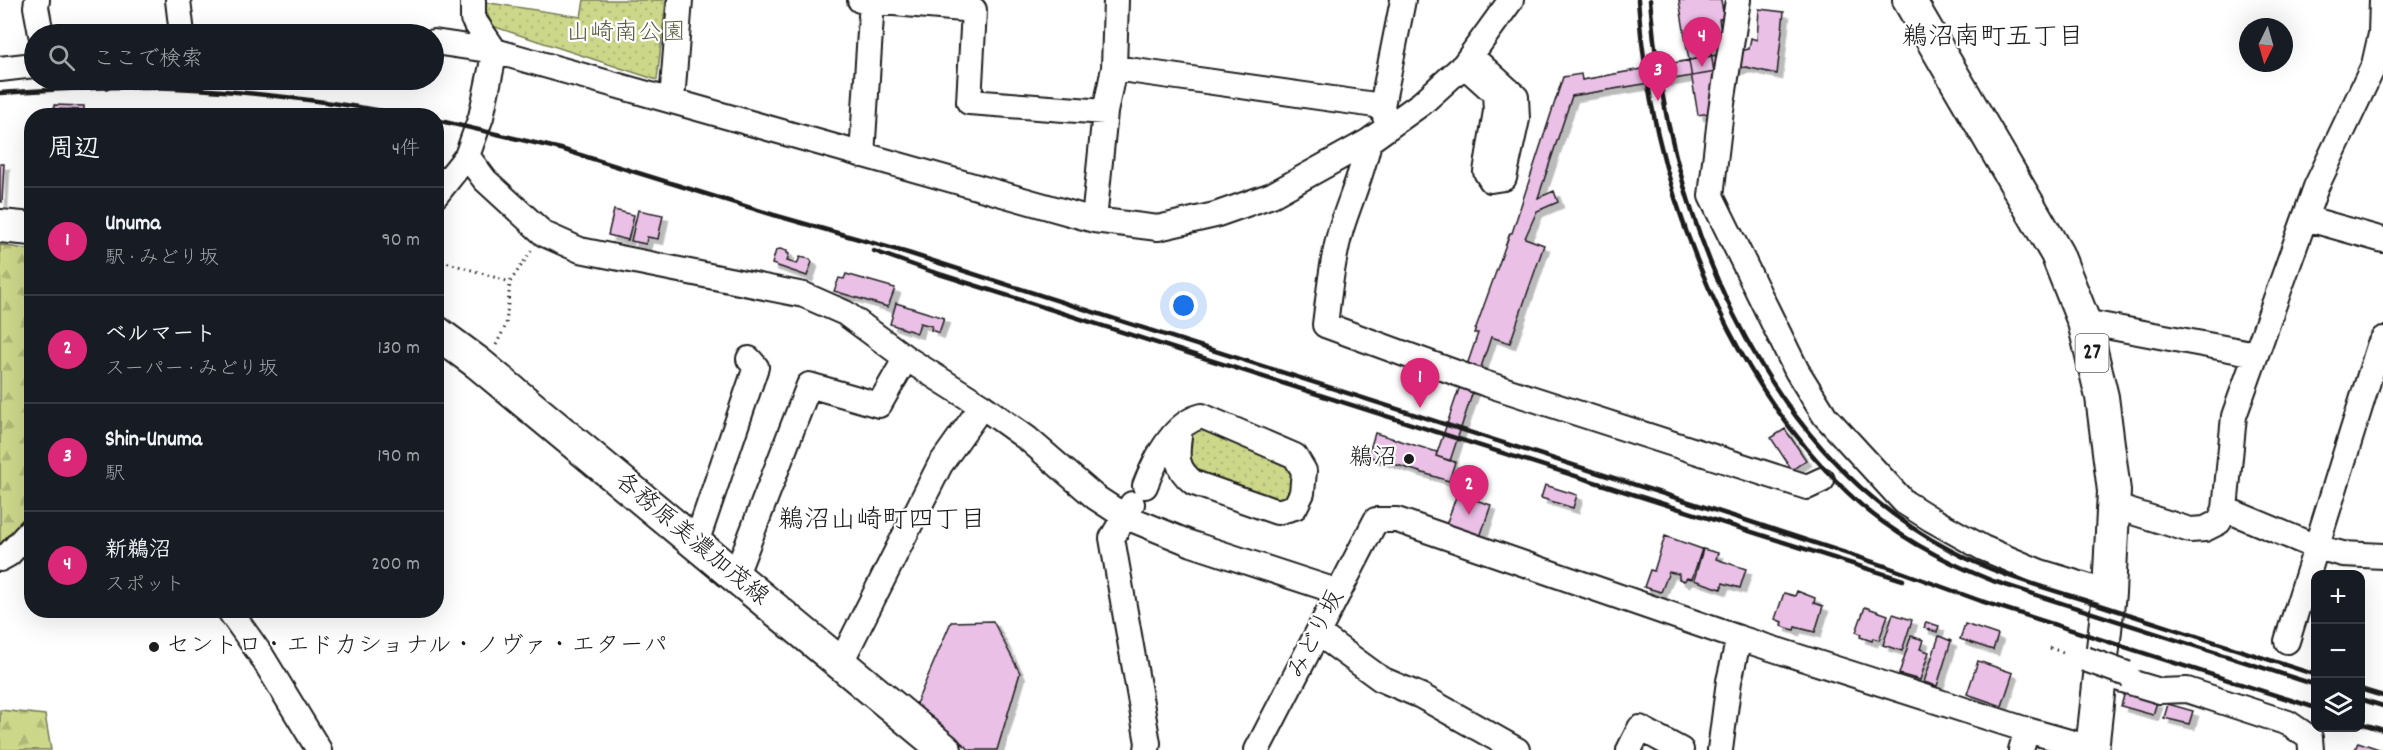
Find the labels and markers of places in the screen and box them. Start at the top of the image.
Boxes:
pin: 4 [1682,17,1722,67]
pin: 3 [1638,51,1678,101]
pin: 1 [1400,358,1440,408]
place label: 鵜沼 [1349,442,1397,476]
marker: 鵜沼 [1402,452,1416,466]
pin: 2 [1450,466,1488,515]
place label: セントロ・エドカショナル・ノヴァ・エターパ [166,630,668,664]
marker: セントロ・エドカショナル・ノヴァ・エターパ [147,640,161,654]

